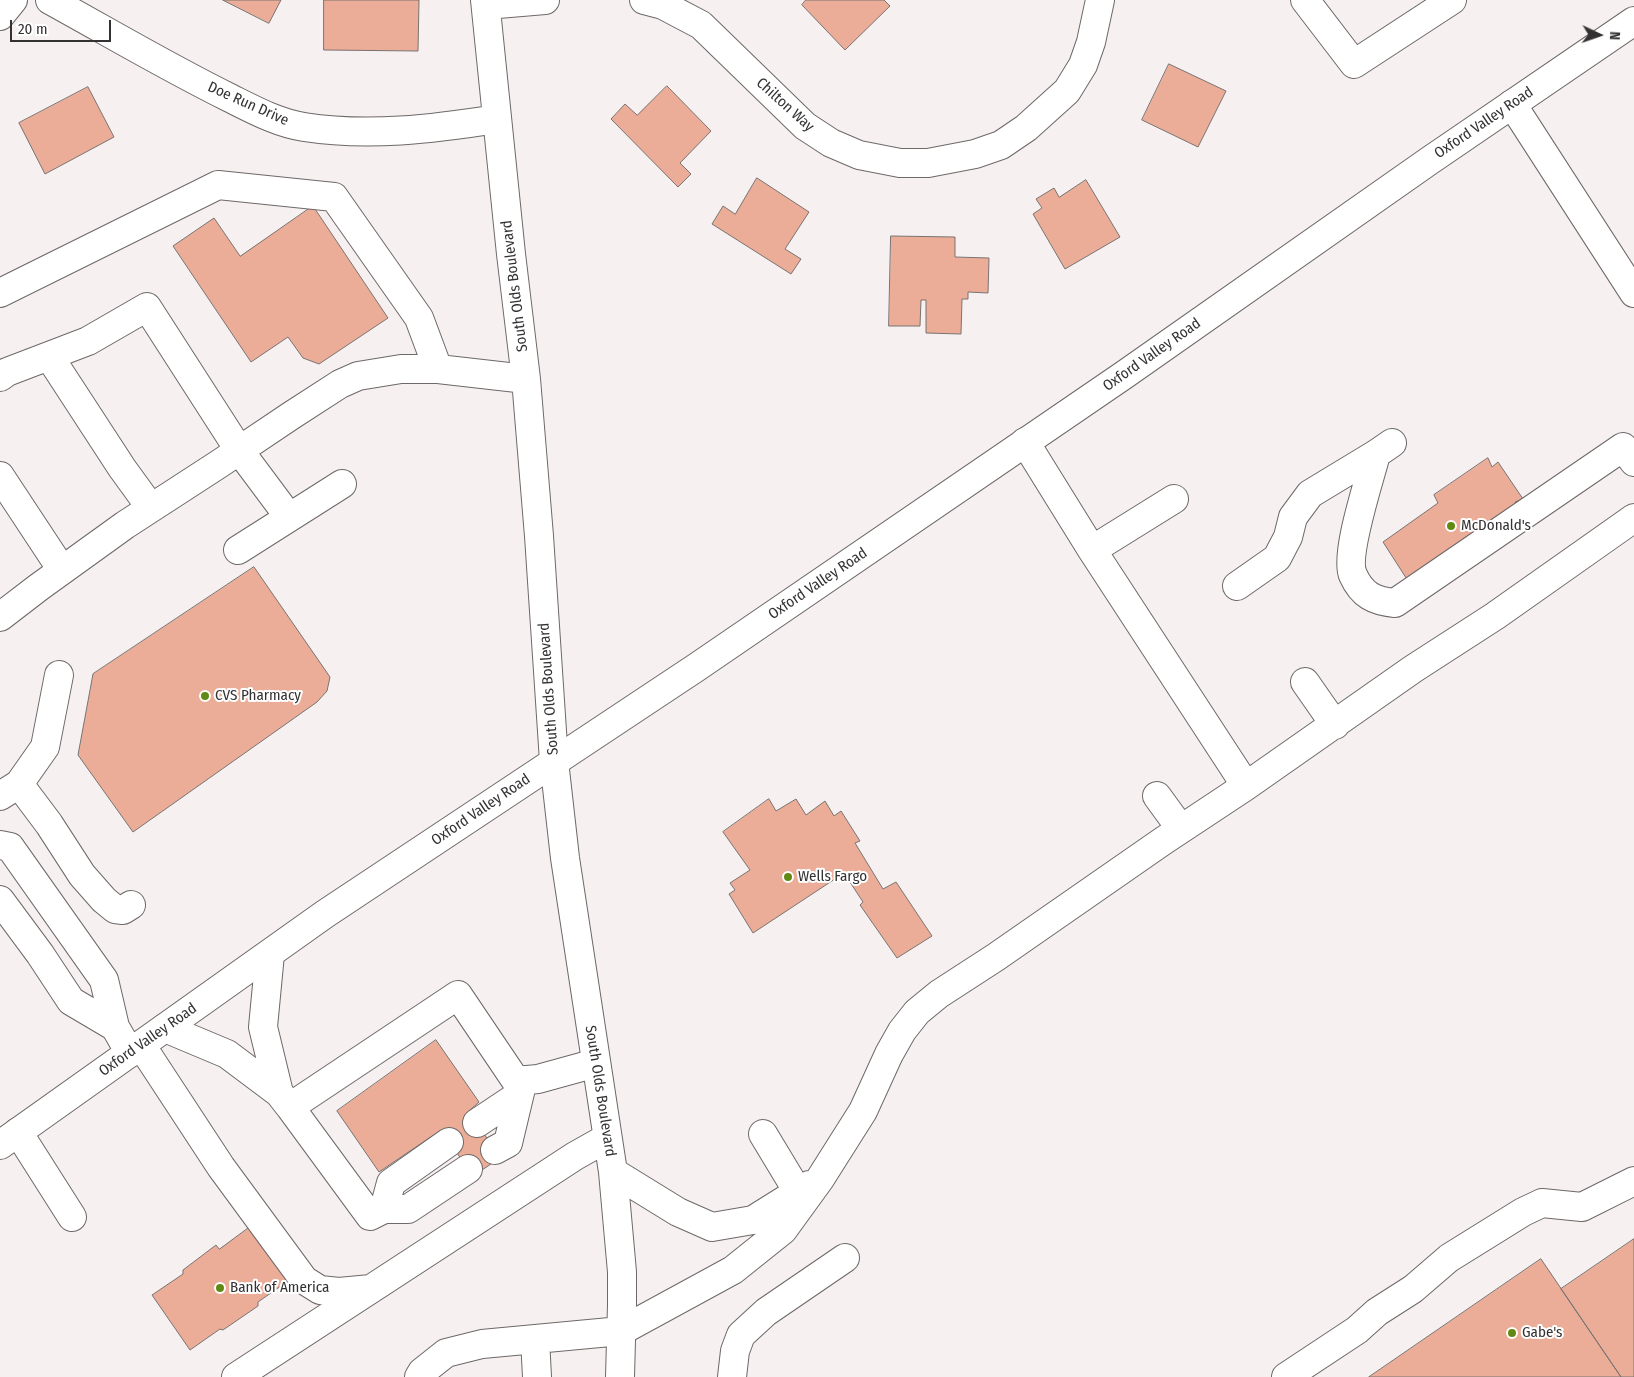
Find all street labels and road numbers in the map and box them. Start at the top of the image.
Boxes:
street label: Chilton Way [752,74,818,136]
street label: Doe Run Drive [205,78,291,130]
street label: Oxford Valley Road [1431,83,1537,163]
street label: South Olds Boulevard [498,219,532,353]
street label: Oxford Valley Road [1100,315,1204,395]
street label: Oxford Valley Road [765,544,871,624]
street label: South Olds Boulevard [535,622,563,756]
street label: Oxford Valley Road [428,770,534,850]
street label: Oxford Valley Road [96,1000,200,1080]
street label: South Olds Boulevard [581,1024,619,1158]

